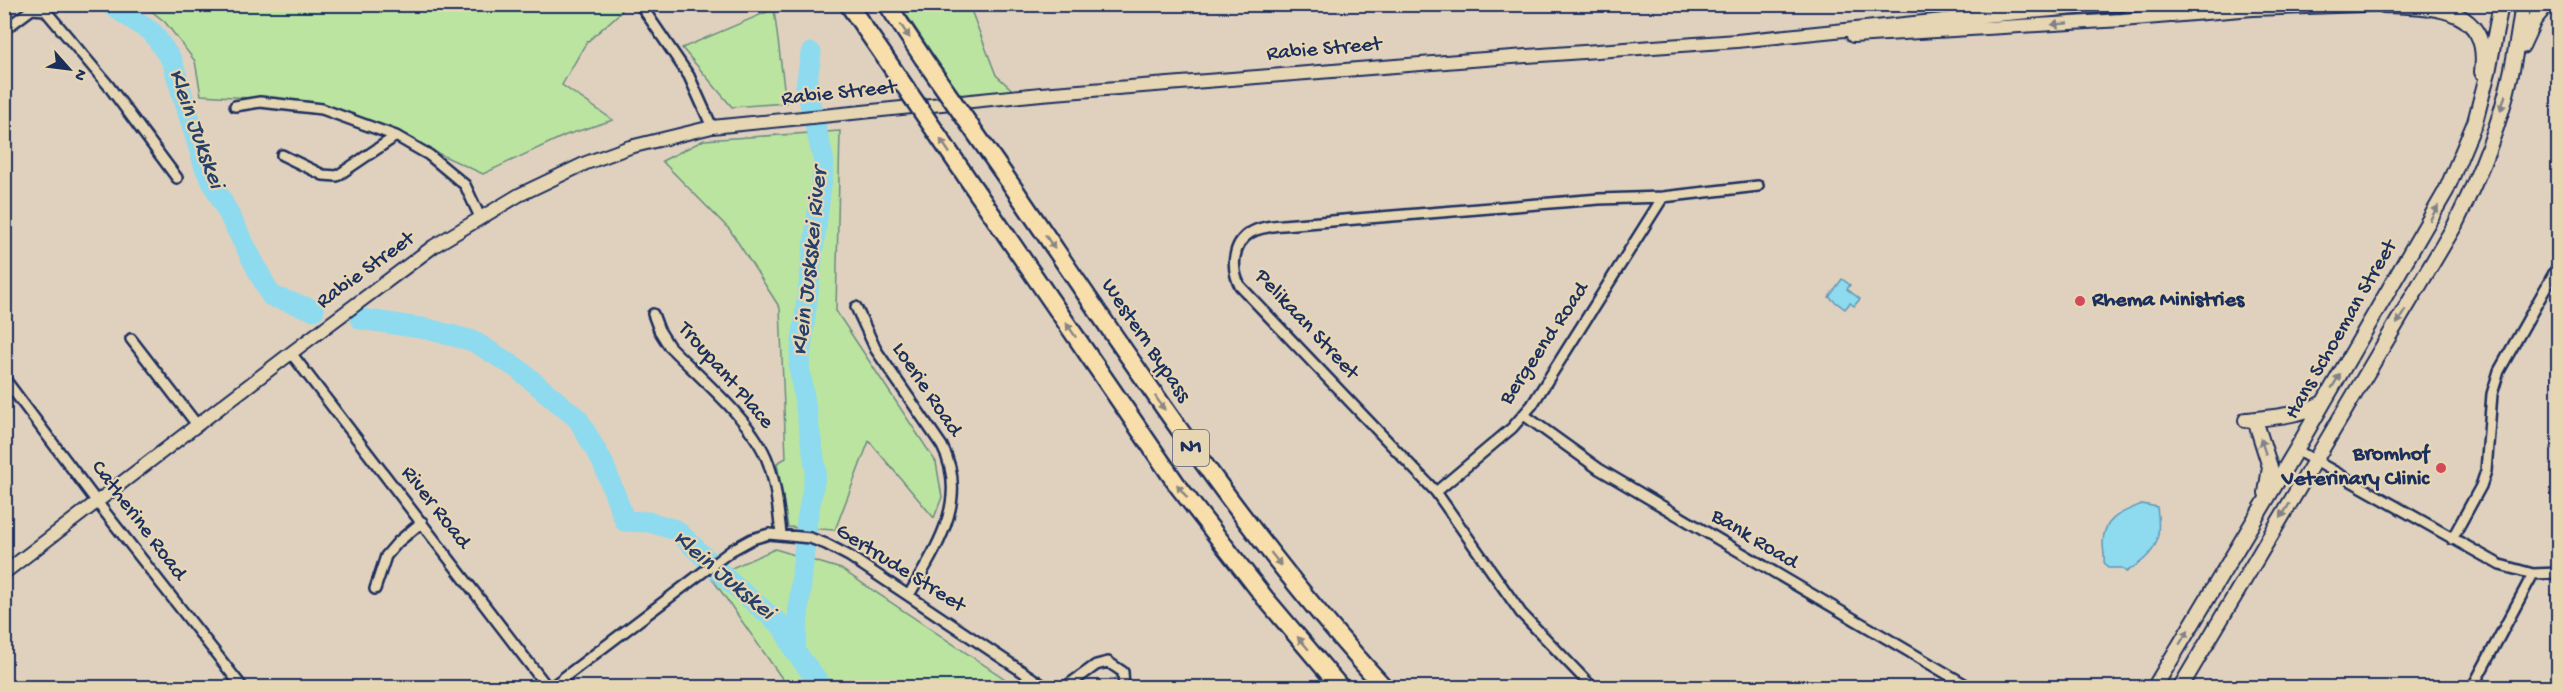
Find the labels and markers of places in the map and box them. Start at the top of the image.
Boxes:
place label: Rhema Ministries [2091,288,2246,314]
marker: Rhema Ministries [2073,294,2087,308]
place label: Bromhof Veterinary Clinic [2281,442,2431,493]
marker: Bromhof Veterinary Clinic [2434,461,2448,475]

